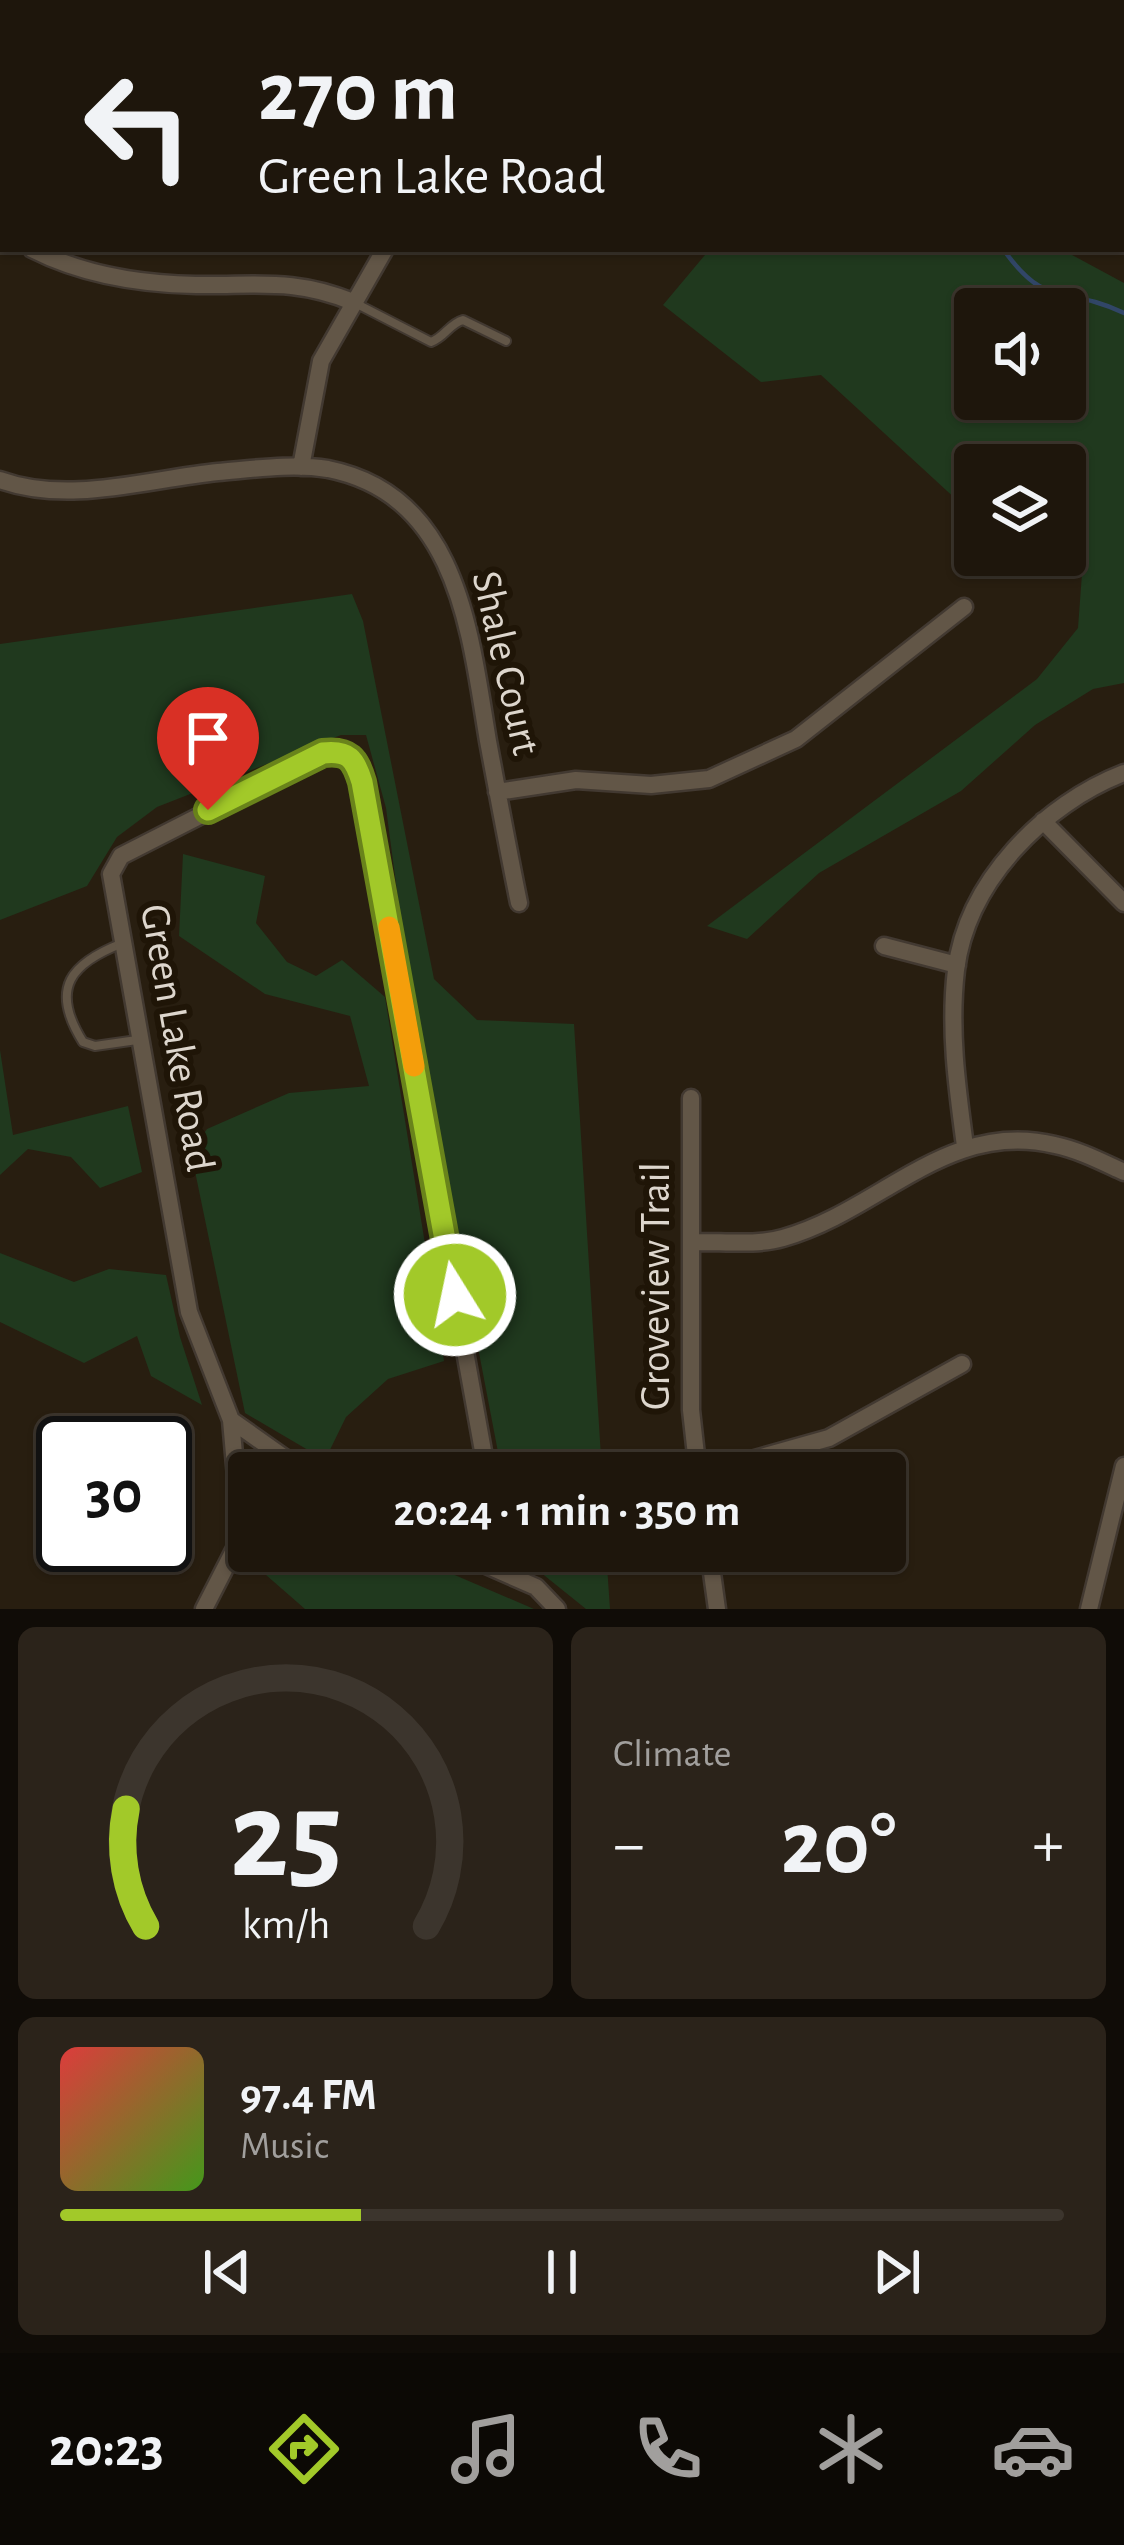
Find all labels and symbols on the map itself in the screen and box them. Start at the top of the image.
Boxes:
street label: Shale Court [465,567,547,759]
pin [157,687,259,810]
street label: Green Lake Road [133,901,221,1175]
street label: Groveview Trail [635,1162,677,1410]
position arrow [392,1232,518,1358]
speed limit sign: 30 [36,1416,192,1572]

